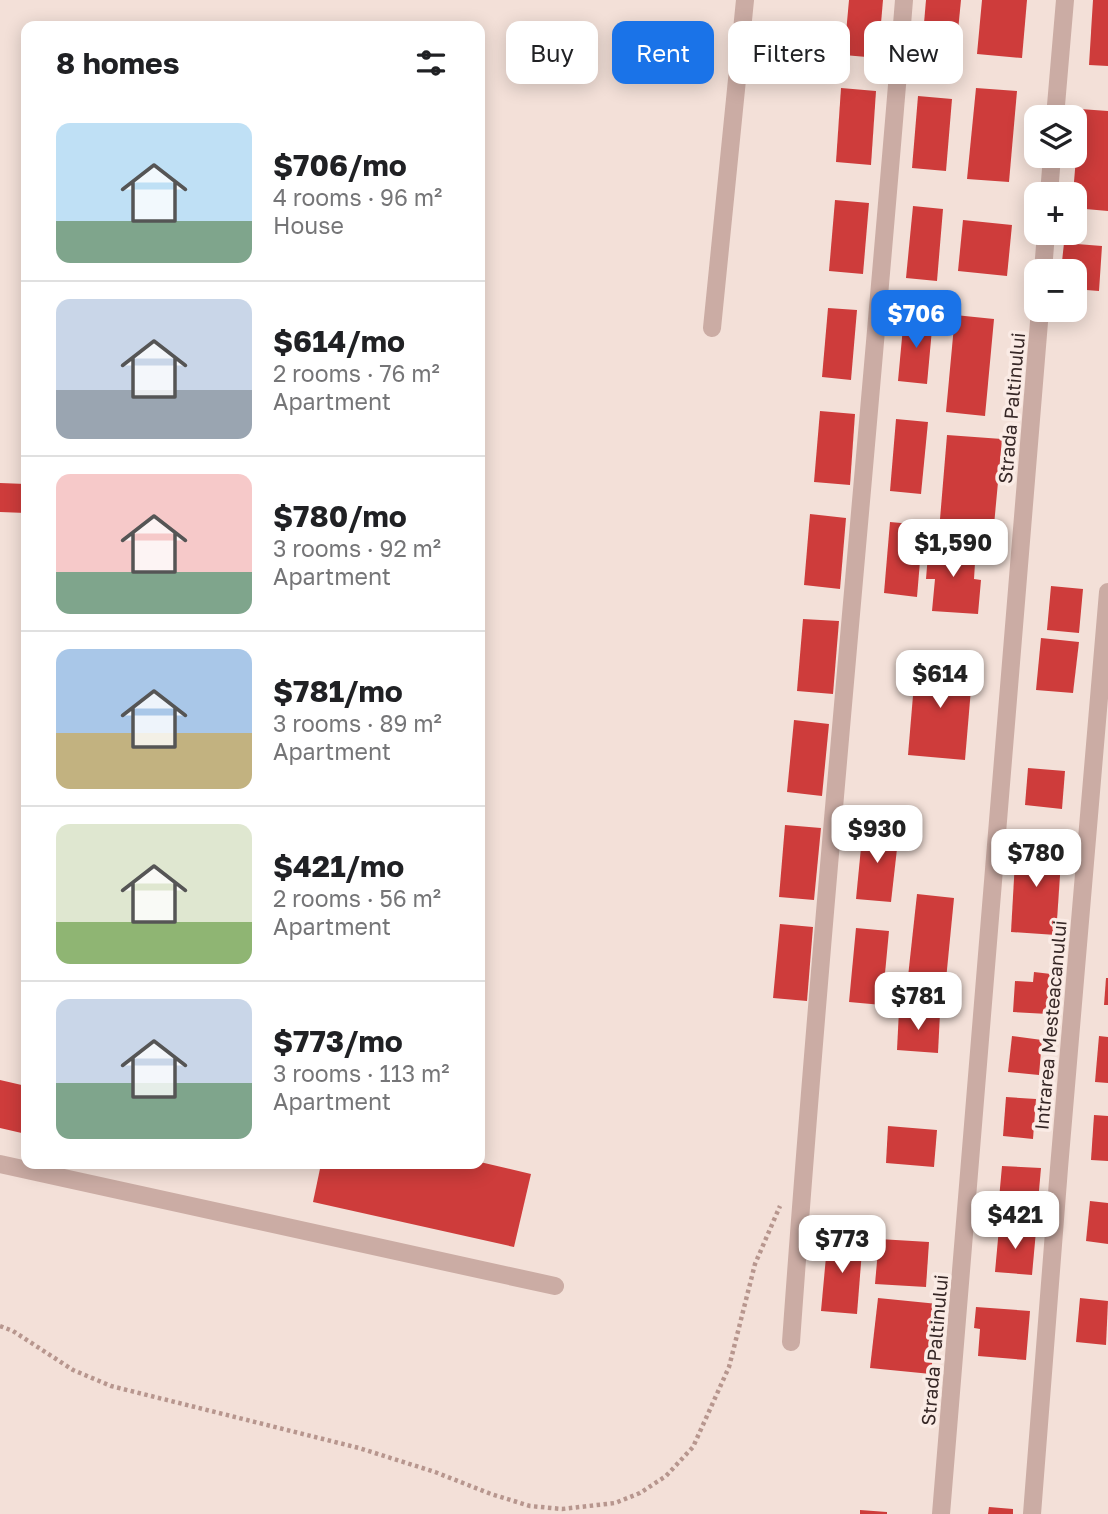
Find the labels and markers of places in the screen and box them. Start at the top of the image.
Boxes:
pin: $706 [875,290,957,350]
pin: $1,590 [896,520,1010,579]
pin: $614 [899,650,981,710]
pin: $930 [836,806,918,865]
pin: $780 [995,830,1077,889]
pin: $781 [877,972,959,1032]
pin: $421 [974,1192,1056,1251]
pin: $773 [801,1216,883,1275]

